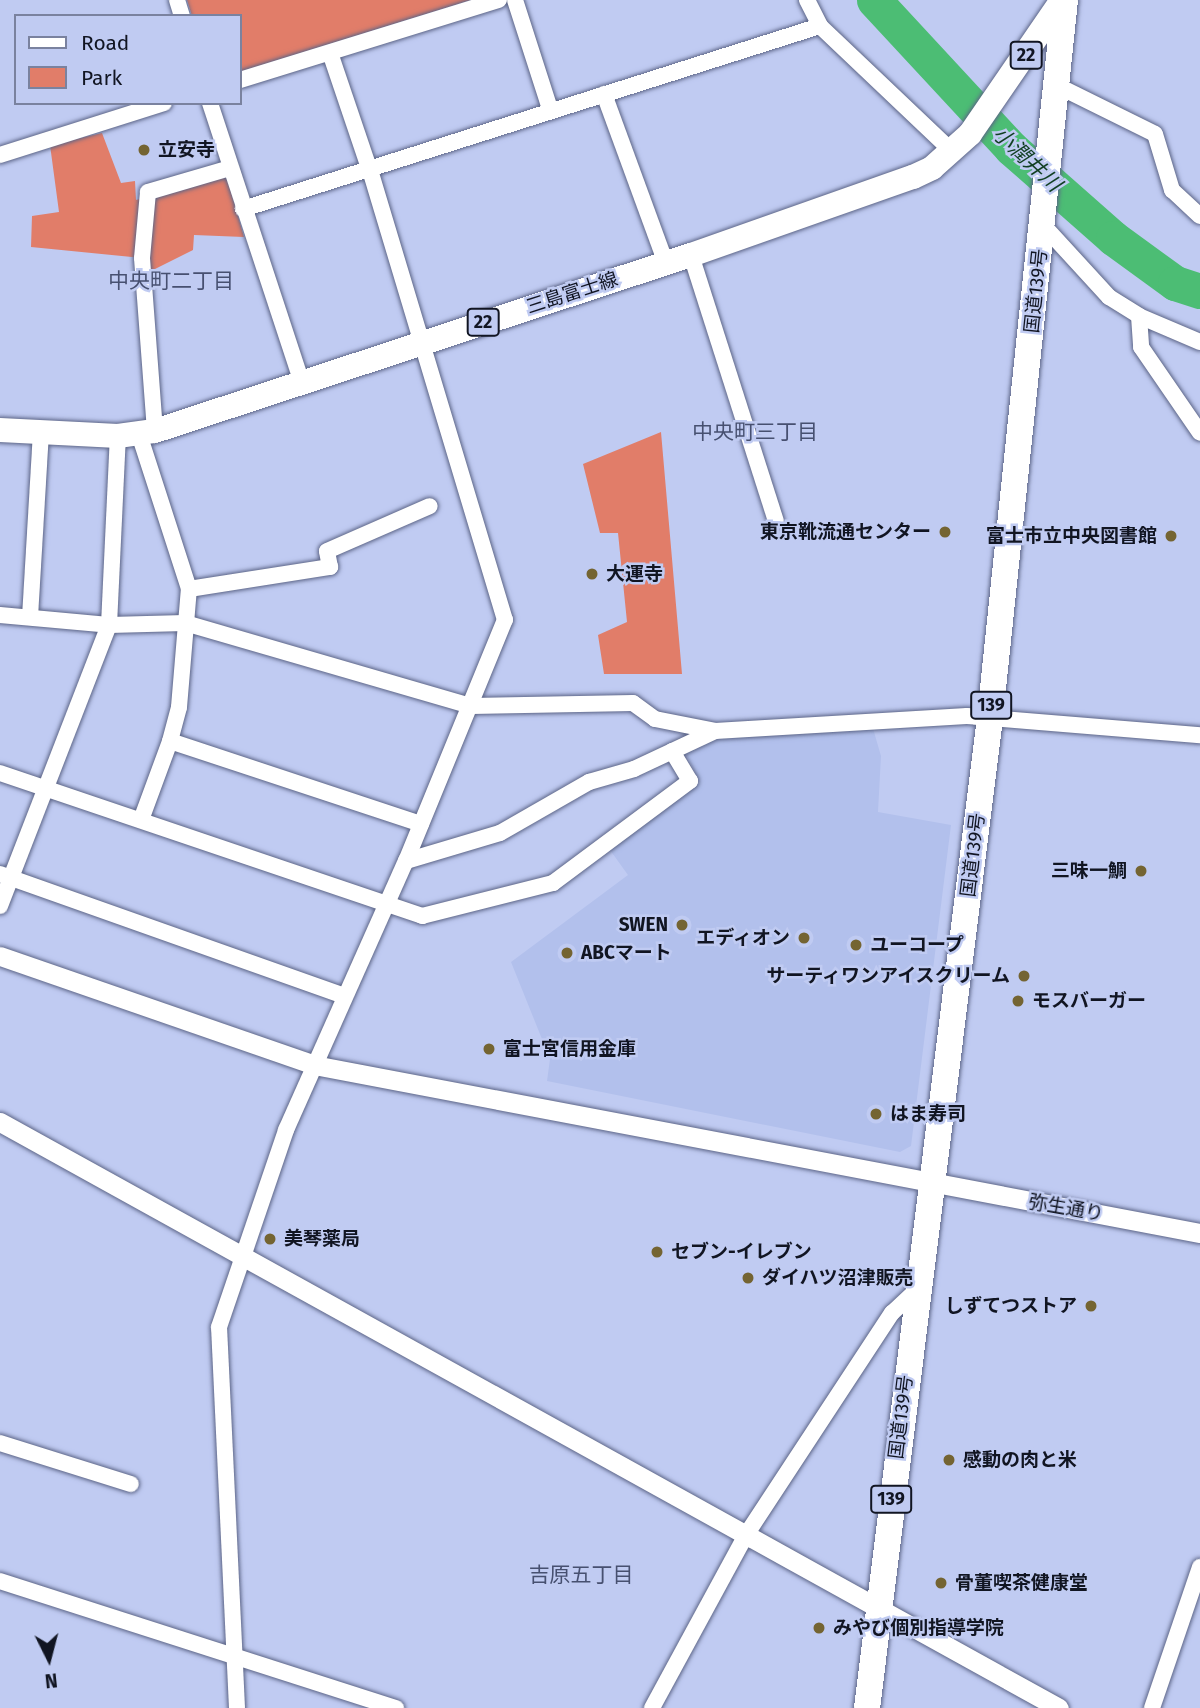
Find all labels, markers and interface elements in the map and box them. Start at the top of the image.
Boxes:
legend [14,14,242,105]
text: Road [81,30,129,56]
road number: 22 [1009,40,1044,70]
text: Park [81,65,122,91]
water label: 小潤井川 [988,121,1066,197]
place label: 立安寺 [158,139,215,161]
marker: 立安寺 [136,142,152,158]
street label: 国道139号 [1020,248,1052,334]
street label: 三島富士線 [523,267,621,319]
district label: 中央町二丁目 [108,268,234,294]
road number: 22 [466,308,500,336]
district label: 中央町三丁目 [692,419,818,445]
place label: 東京靴流通センター [760,521,931,543]
marker: 東京靴流通センター [937,524,953,540]
place label: 富士市立中央図書館 [986,525,1157,547]
marker: 富士市立中央図書館 [1163,528,1179,544]
place label: 大運寺 [606,563,663,585]
marker: 大運寺 [584,566,600,582]
road number: 139 [970,690,1012,720]
street label: 国道139号 [957,812,989,898]
place label: 三味一鯛 [1051,860,1127,882]
marker: 三味一鯛 [1133,863,1149,879]
place label: SWEN [619,914,668,936]
marker: SWEN [674,917,690,933]
place label: エディオン [695,927,790,949]
marker: エディオン [796,930,812,946]
place label: ユーコープ [870,934,965,956]
marker: ユーコープ [848,937,864,953]
place label: ABCマート [581,942,672,964]
marker: ABCマート [559,945,575,961]
place label: サーティワンアイスクリーム [763,965,1010,987]
marker: サーティワンアイスクリーム [1016,968,1032,984]
place label: モスバーガー [1032,990,1146,1012]
marker: モスバーガー [1010,993,1026,1009]
place label: 富士宮信用金庫 [503,1038,636,1060]
marker: 富士宮信用金庫 [481,1041,497,1057]
place label: はま寿司 [890,1103,966,1125]
marker: はま寿司 [868,1106,884,1122]
street label: 弥生通り [1027,1190,1105,1226]
place label: 美琴薬局 [284,1228,360,1250]
marker: 美琴薬局 [262,1231,278,1247]
place label: セブン-イレブン [671,1241,812,1263]
marker: セブン-イレブン [649,1244,665,1260]
place label: ダイハツ沼津販売 [762,1267,914,1289]
marker: ダイハツ沼津販売 [740,1270,756,1286]
place label: しずてつストア [944,1295,1077,1317]
marker: しずてつストア [1083,1298,1099,1314]
street label: 国道139号 [885,1374,917,1460]
place label: 感動の肉と米 [963,1449,1077,1471]
marker: 感動の肉と米 [941,1452,957,1468]
road number: 139 [870,1484,912,1514]
district label: 吉原五丁目 [529,1562,633,1588]
place label: 骨董喫茶健康堂 [955,1572,1088,1594]
marker: 骨董喫茶健康堂 [933,1575,949,1591]
place label: みやび個別指導学院 [833,1617,1004,1639]
marker: みやび個別指導学院 [811,1620,827,1636]
north arrow [14,1624,84,1694]
text: N [44,1668,59,1692]

